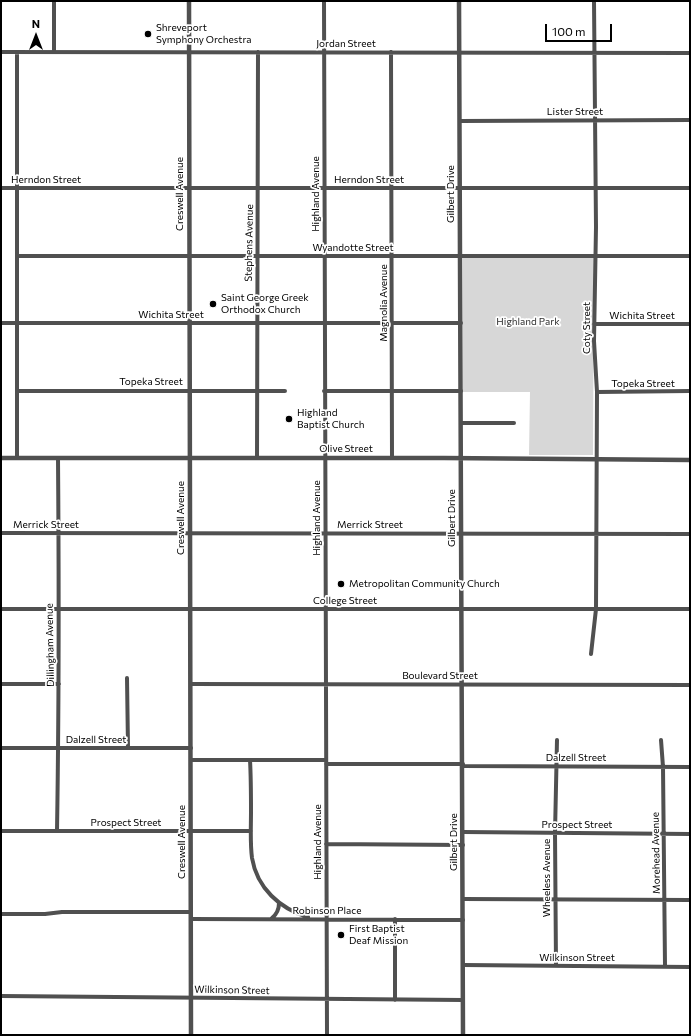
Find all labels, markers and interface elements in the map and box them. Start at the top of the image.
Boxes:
north arrow [16,16,56,56]
scale bar [547,16,614,42]
text: N [32,17,40,30]
place label: Shreveport Symphony Orchestra [156,22,252,46]
text: 100 m [552,24,586,38]
marker: Shreveport Symphony Orchestra [143,29,153,39]
street label: Jordan Street [316,38,376,50]
street label: Lister Street [547,106,603,118]
street label: Highland Avenue [310,156,322,232]
street label: Creswell Avenue [174,157,186,231]
street label: Gilbert Drive [445,165,457,223]
street label: Herndon Street [11,174,81,186]
street label: Herndon Street [334,174,404,186]
street label: Stephens Avenue [242,204,256,282]
street label: Wyandotte Street [312,242,394,254]
street label: Magnolia Avenue [378,264,390,342]
place label: Saint George Greek Orthodox Church [221,292,309,316]
marker: Saint George Greek Orthodox Church [208,299,218,309]
street label: Coty Street [581,302,593,354]
street label: Wichita Street [138,309,204,321]
street label: Wichita Street [609,310,675,322]
park label: Highland Park [496,316,560,328]
street label: Topeka Street [119,376,183,388]
street label: Topeka Street [611,378,675,390]
place label: Highland Baptist Church [297,407,364,430]
marker: Highland Baptist Church [284,414,294,424]
street label: Olive Street [319,443,373,455]
street label: Highland Avenue [311,480,323,556]
street label: Creswell Avenue [175,481,187,555]
street label: Gilbert Drive [446,489,458,547]
street label: Merrick Street [13,519,79,531]
street label: Merrick Street [337,519,403,531]
place label: Metropolitan Community Church [349,578,500,590]
marker: Metropolitan Community Church [336,579,346,589]
street label: College Street [313,595,377,607]
street label: Dillingham Avenue [43,603,57,687]
street label: Boulevard Street [402,670,478,682]
street label: Dalzell Street [66,734,126,746]
street label: Dalzell Street [546,752,606,764]
street label: Highland Avenue [312,804,324,880]
street label: Creswell Avenue [176,805,188,879]
street label: Morehead Avenue [649,812,663,894]
street label: Gilbert Drive [448,813,460,871]
street label: Prospect Street [91,817,161,829]
street label: Prospect Street [542,819,612,831]
street label: Wheeless Avenue [541,839,553,917]
street label: Robinson Place [293,905,361,917]
place label: First Baptist Deaf Mission [349,923,408,946]
marker: First Baptist Deaf Mission [336,930,346,940]
street label: Wilkinson Street [539,952,615,964]
street label: Wilkinson Street [194,983,270,997]

